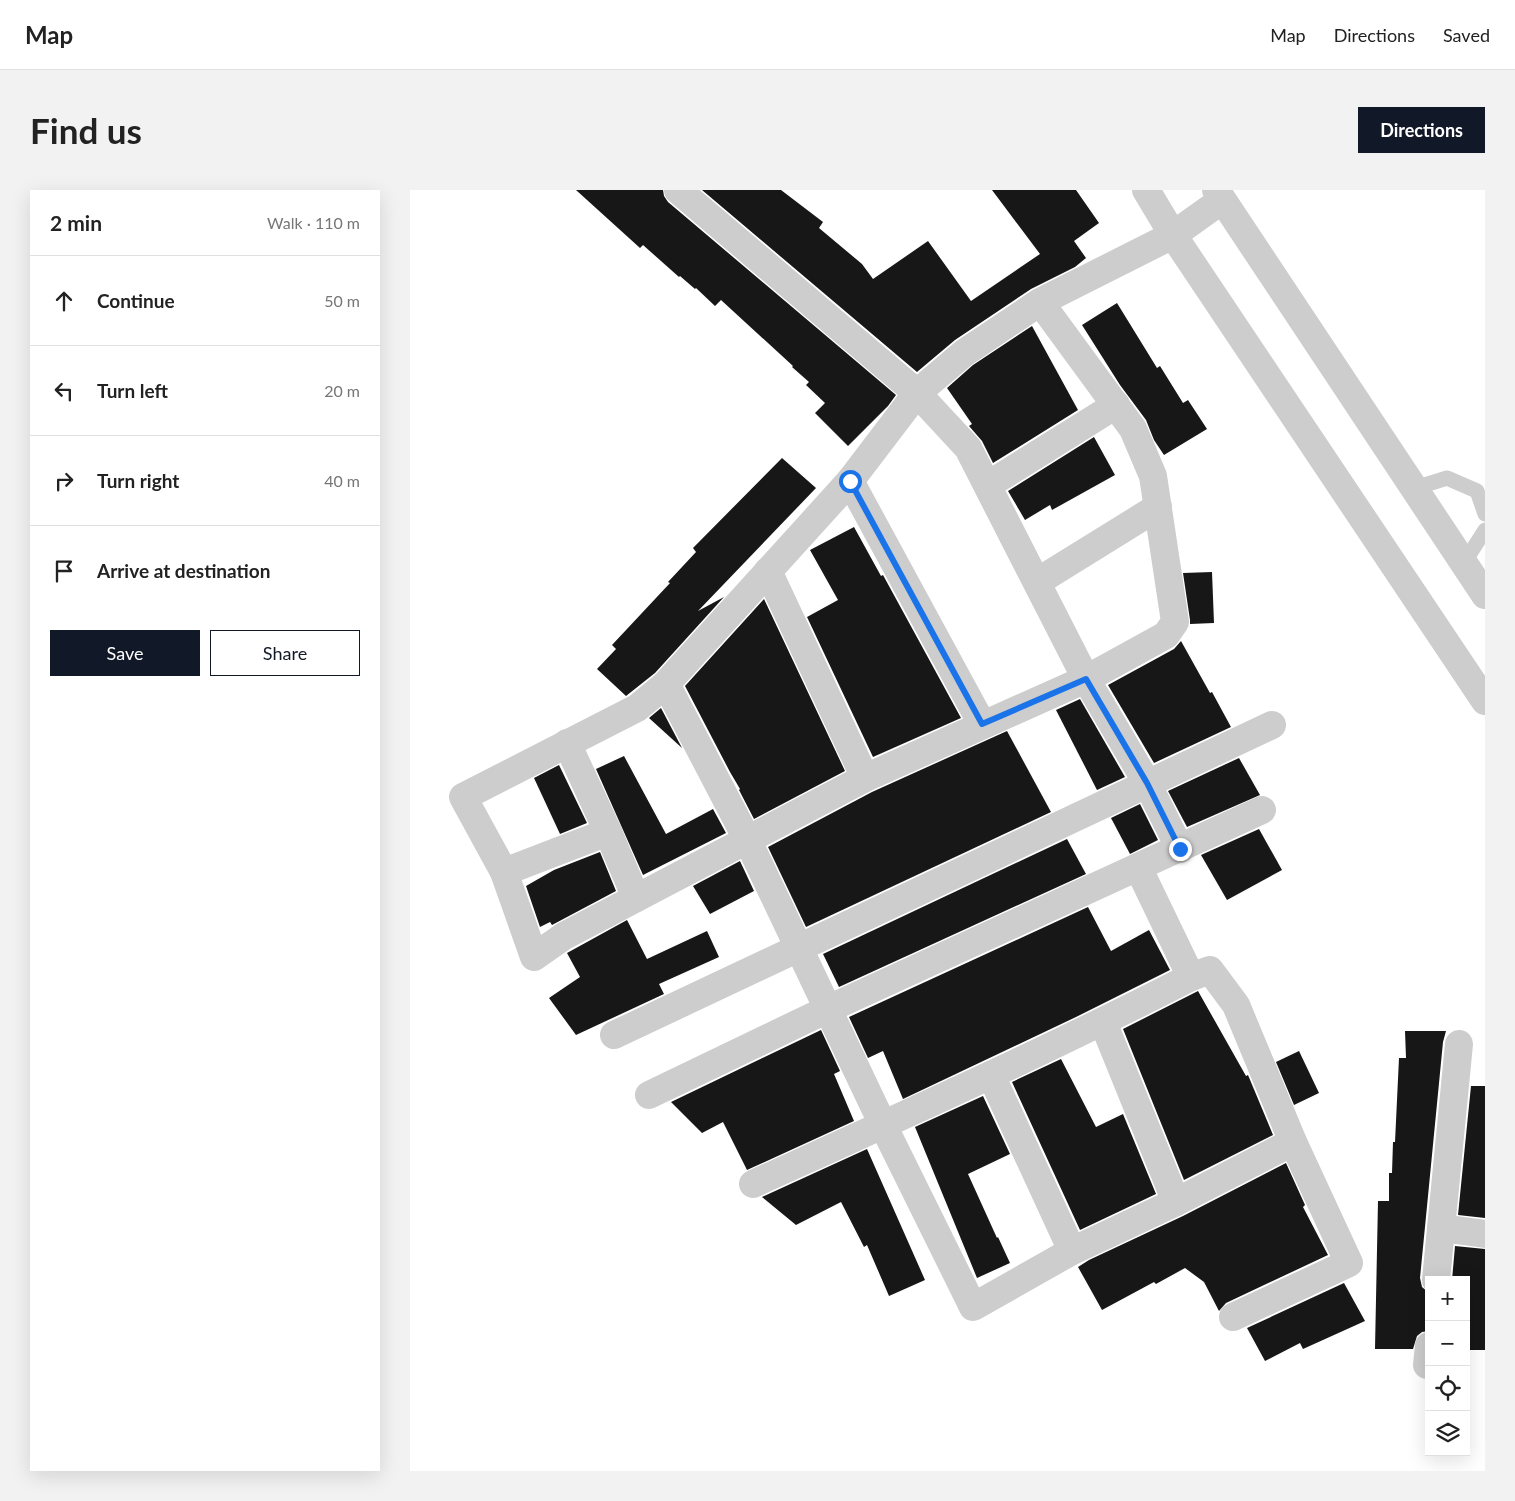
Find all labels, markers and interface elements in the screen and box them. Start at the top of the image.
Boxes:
text: Map [25,20,73,49]
text: Map [1270,24,1306,46]
text: Directions [1334,24,1415,46]
text: Saved [1443,24,1490,46]
button: Directions [1358,107,1485,153]
text: Find us [30,109,142,151]
text: 2 min [50,210,102,235]
text: Walk · 110 m [267,213,360,232]
icon: ahead [50,287,78,315]
text: Continue [97,289,175,312]
text: 50 m [324,291,360,310]
icon: left [50,377,78,405]
text: Turn left [97,379,168,402]
text: 20 m [324,381,360,400]
icon: right [50,467,78,495]
text: Turn right [97,469,179,492]
route start [839,470,862,493]
text: 40 m [324,471,360,490]
icon: arrive [50,557,78,585]
text: Arrive at destination [97,559,270,582]
button: Save [50,630,200,676]
button: Share [210,630,360,676]
route end [1169,838,1192,861]
map controls [1425,1276,1470,1456]
button: + [1425,1276,1470,1321]
button: − [1425,1321,1470,1366]
button: locate [1425,1366,1470,1411]
button: layers [1425,1411,1470,1456]

